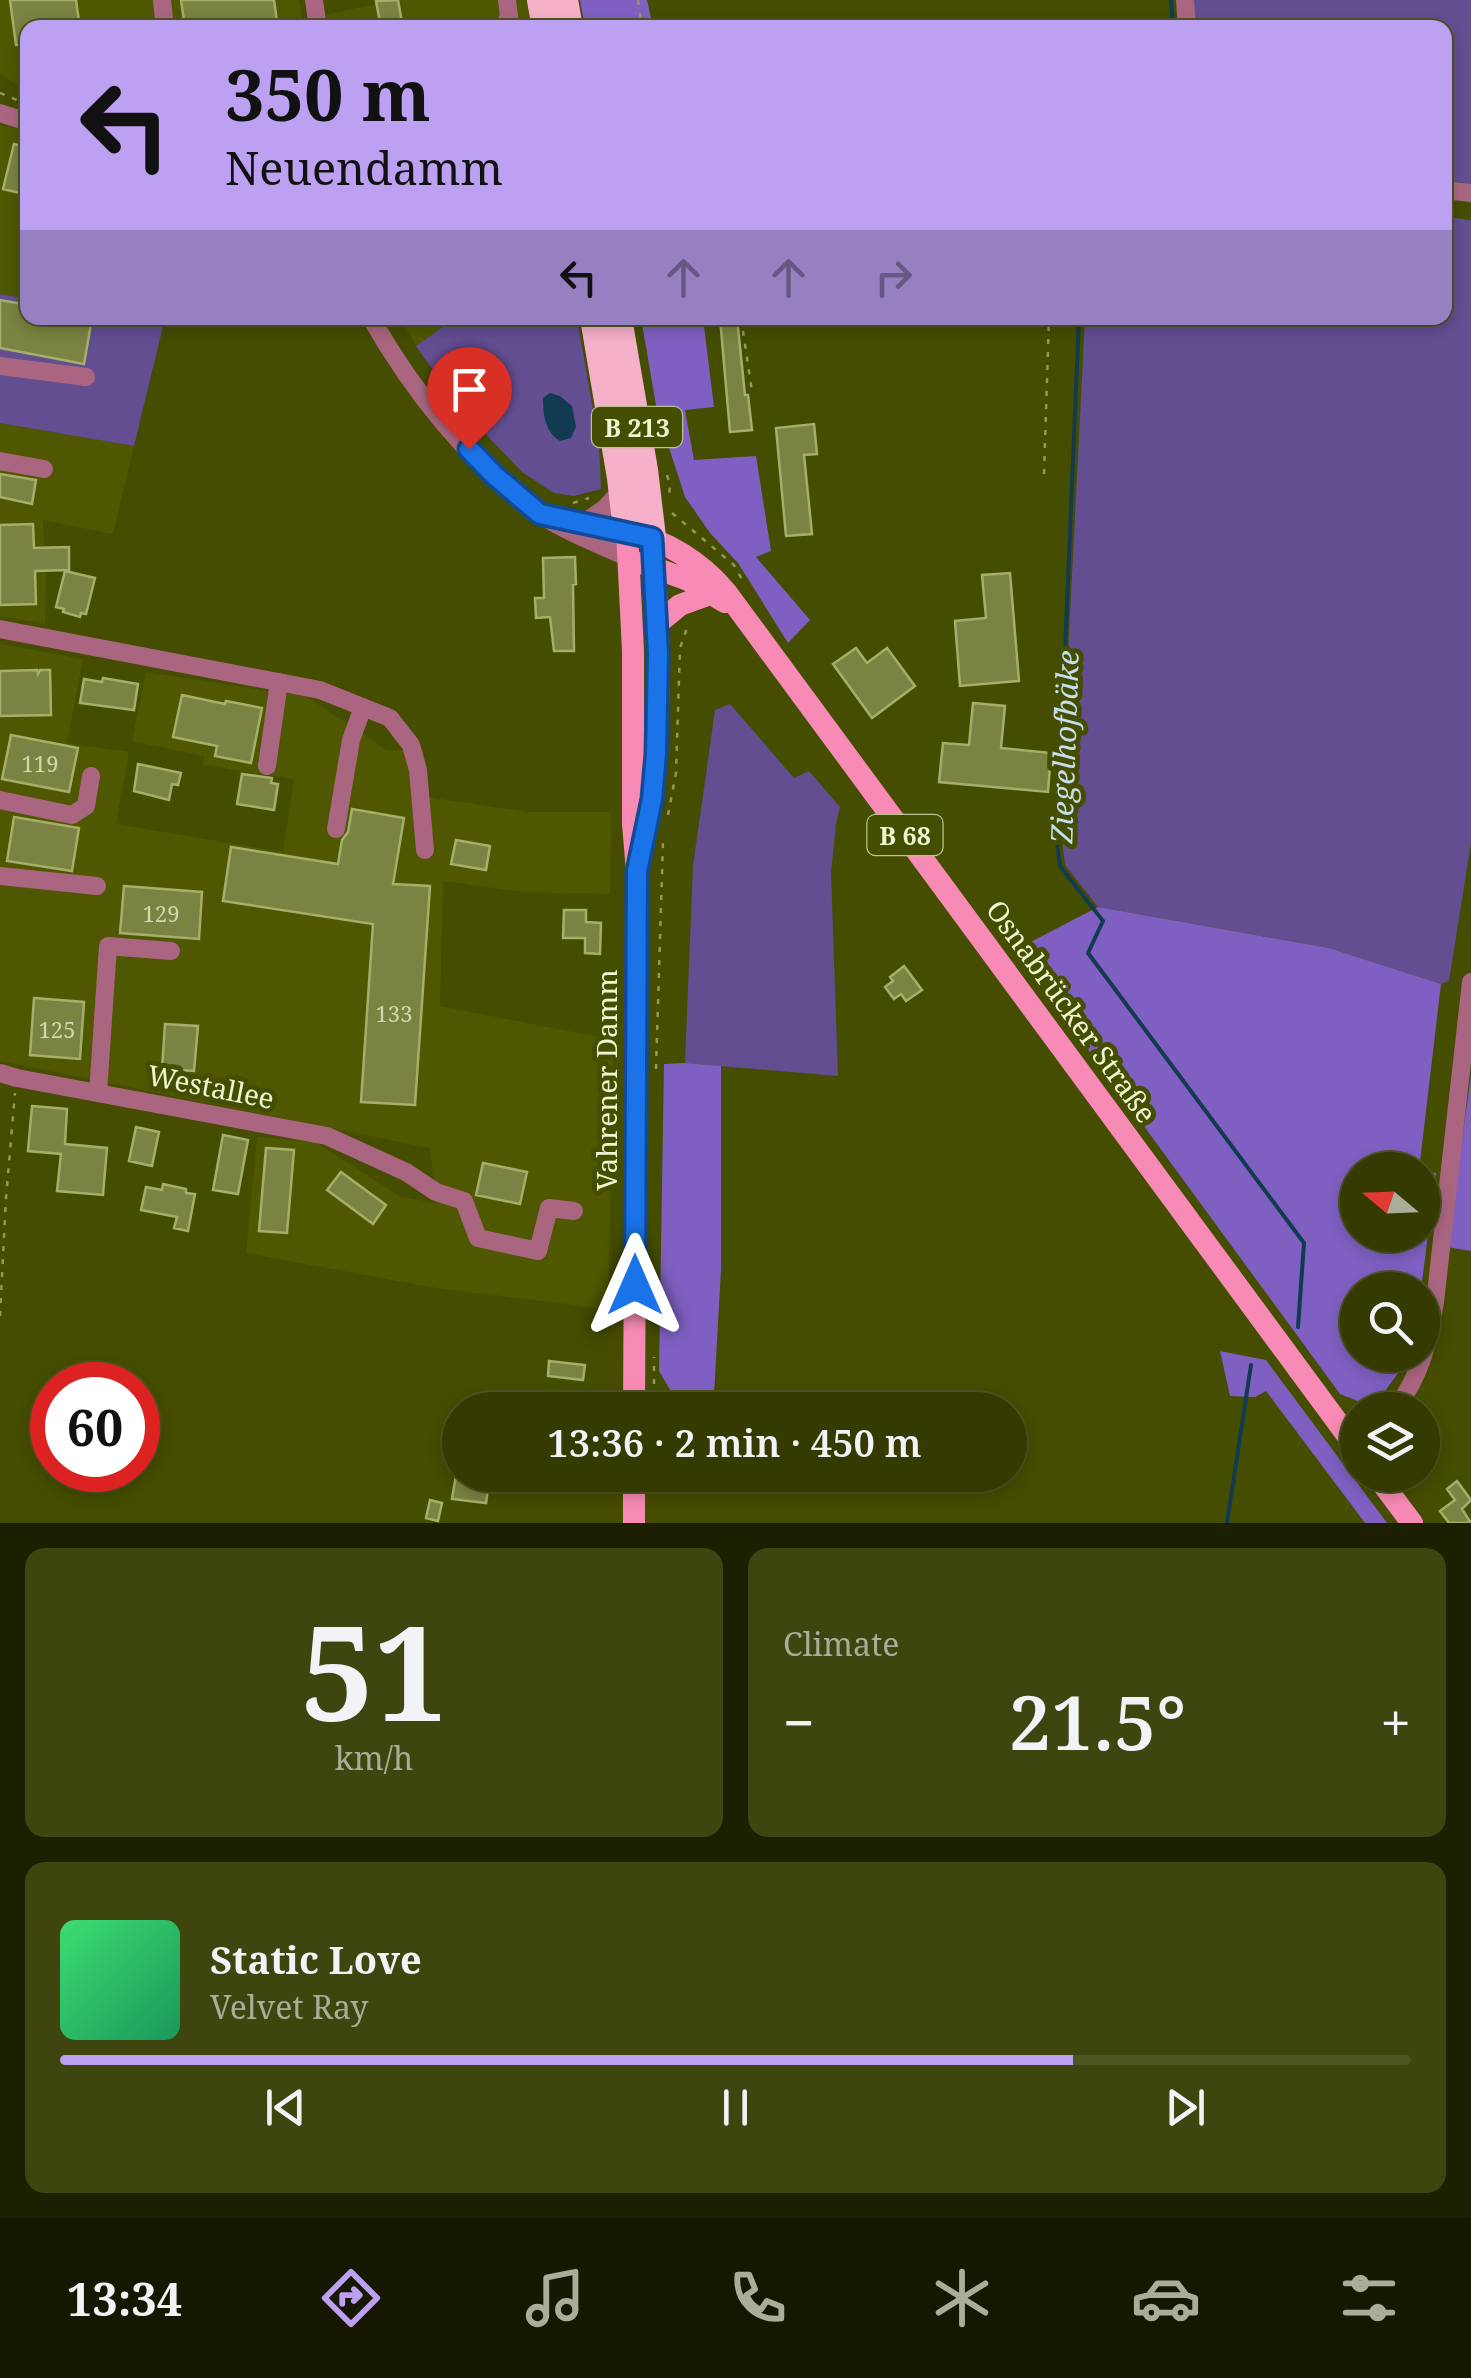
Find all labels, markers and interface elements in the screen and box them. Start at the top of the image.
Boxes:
text: 350 m [225,46,431,142]
icon: left [60,60,190,190]
text: Neuendamm [225,137,503,198]
icon: left [551,250,606,305]
icon: ahead [656,250,711,305]
icon: ahead [761,250,816,305]
icon: right [866,250,921,305]
pin [427,347,512,450]
icon: arrive [442,362,497,417]
road number: B 213 [592,407,682,447]
water label: Ziegelhofbäke [1040,650,1088,845]
house number: 119 [22,748,58,778]
road number: B 68 [868,815,942,855]
street label: Osnabrücker Straße [978,892,1166,1130]
house number: 129 [143,898,179,928]
street label: Vahrener Damm [587,969,625,1191]
house number: 133 [376,998,412,1028]
house number: 125 [39,1014,75,1044]
street label: Westallee [144,1055,278,1117]
north arrow [1340,1152,1440,1252]
map controls [1340,1152,1440,1492]
position arrow [583,1233,687,1337]
button: search [1340,1272,1440,1372]
speed limit sign: 60 [30,1362,160,1492]
button: layers [1340,1392,1440,1492]
text: 13:36 · 2 min · 450 m [547,1416,922,1468]
text: 51 [301,1582,447,1759]
text: Climate [783,1622,899,1665]
text: 21.5° [1009,1670,1186,1772]
text: − [783,1684,815,1759]
text: + [1380,1684,1411,1759]
text: km/h [335,1736,413,1779]
text: Static Love [210,1933,422,1985]
text: Velvet Ray [210,1985,368,2028]
icon: previous [258,2080,313,2135]
icon: pause [708,2080,763,2135]
icon: next [1158,2080,1213,2135]
icon: directions [316,2263,386,2333]
icon: music [520,2263,590,2333]
icon: phone [723,2263,793,2333]
icon: climate [927,2263,997,2333]
icon: car [1131,2263,1201,2333]
icon: filters [1334,2263,1404,2333]
text: 13:34 [67,2268,182,2329]

